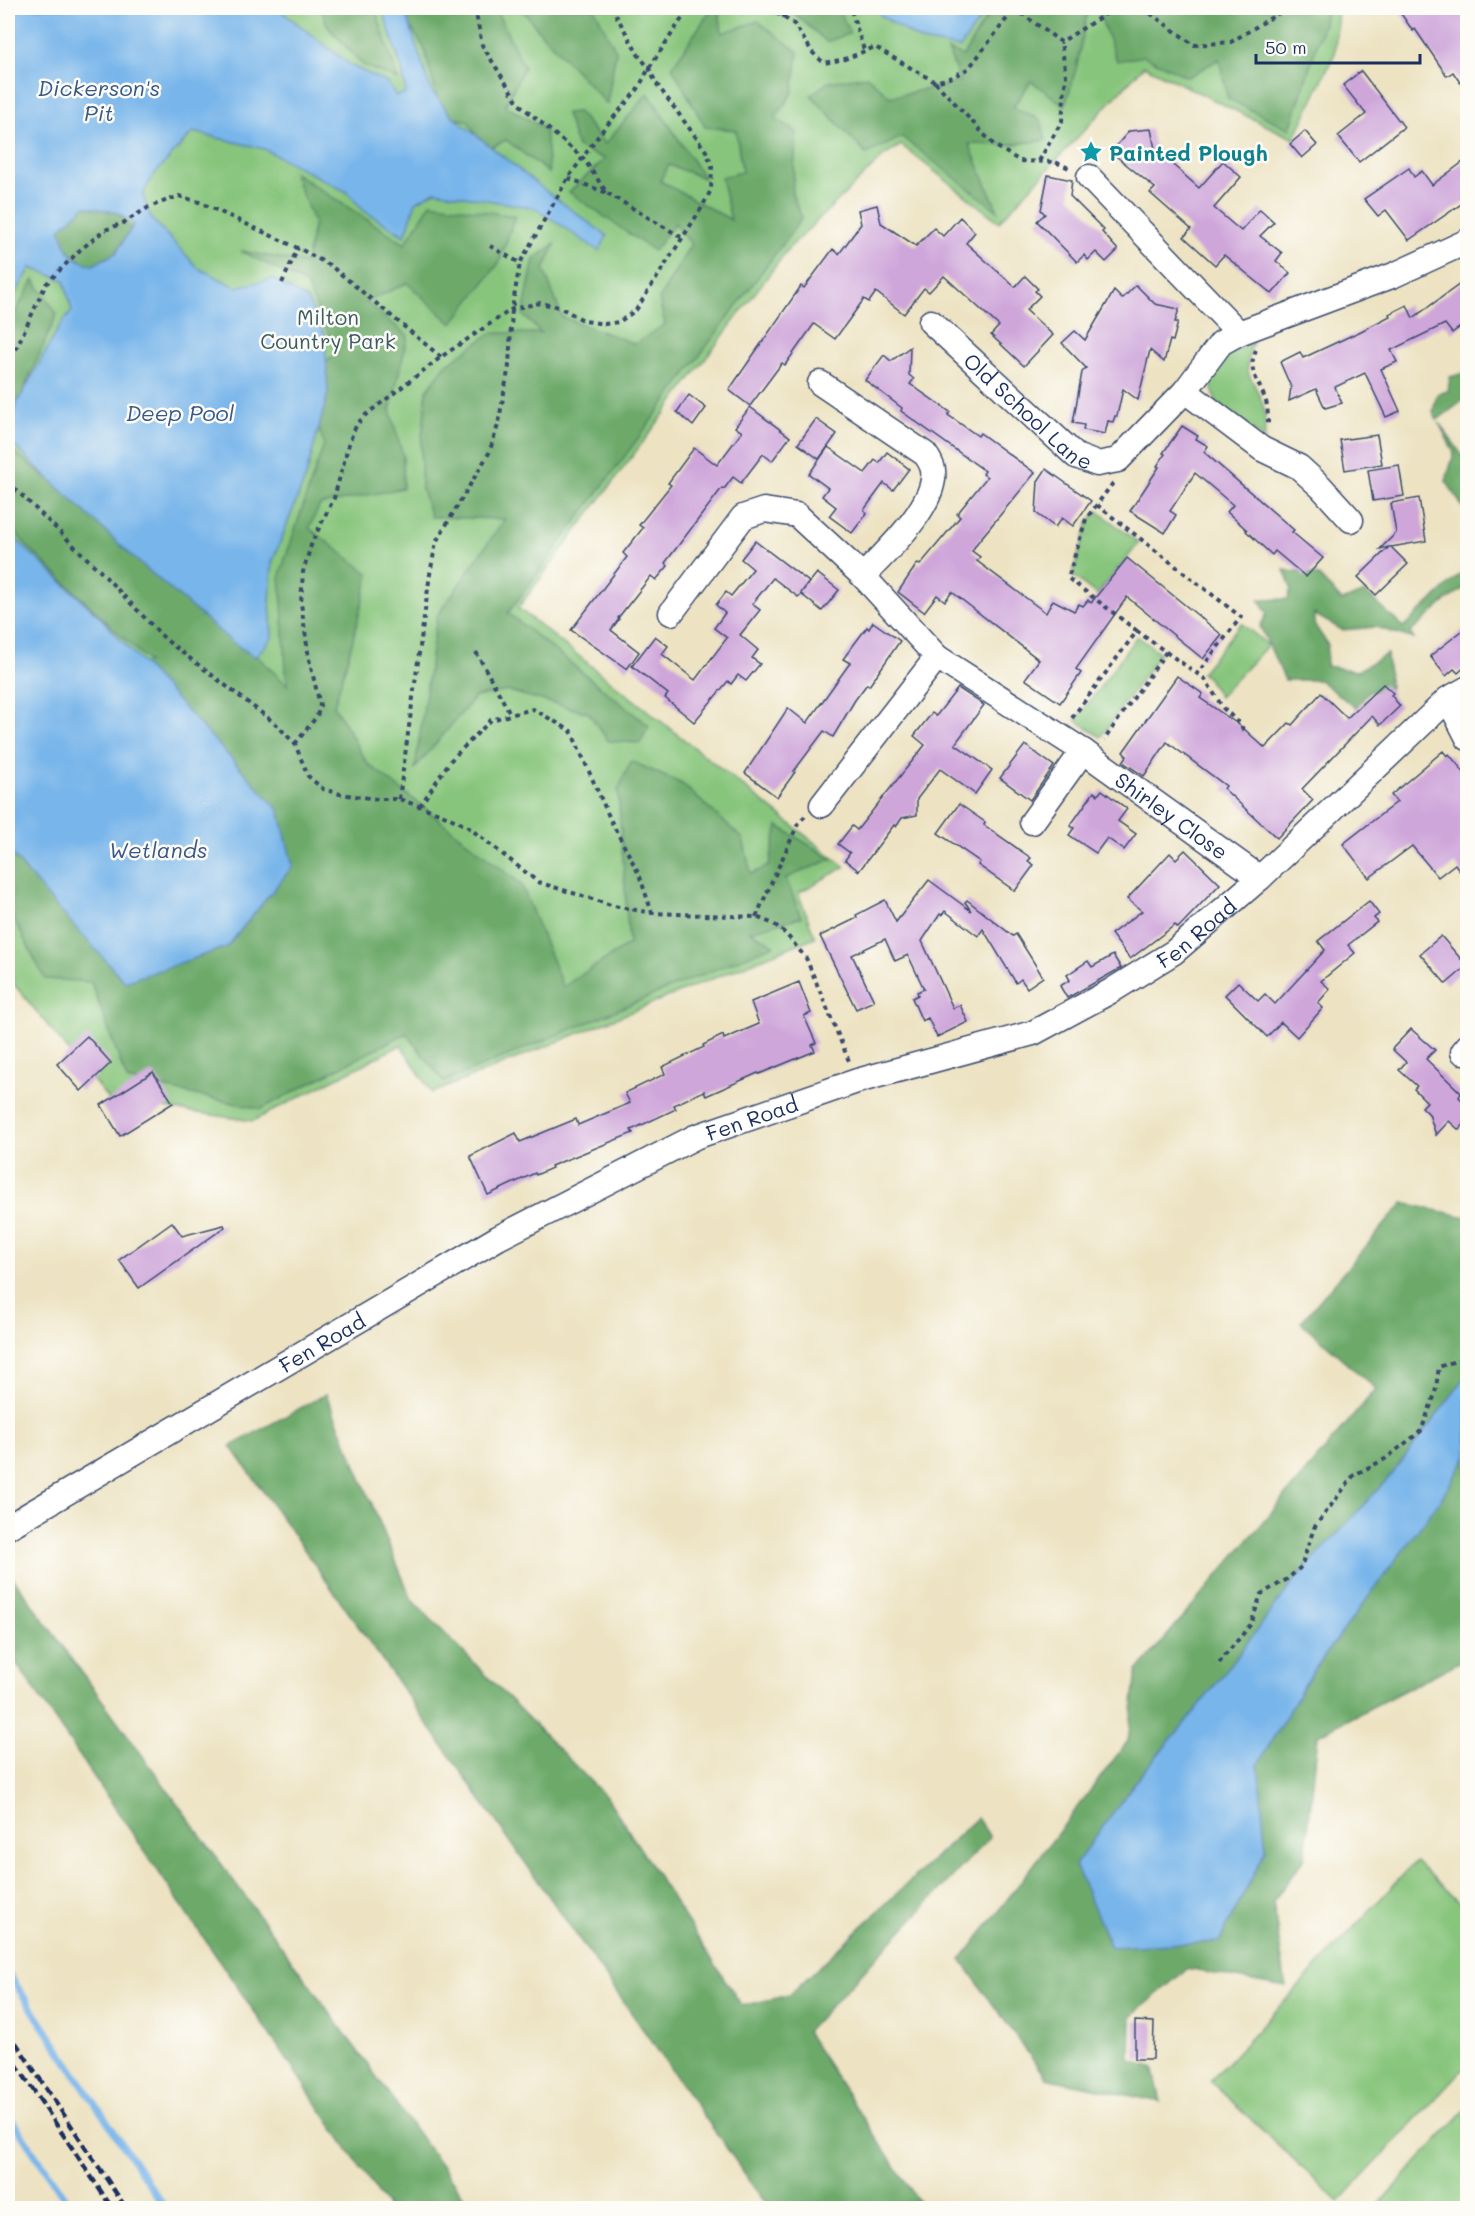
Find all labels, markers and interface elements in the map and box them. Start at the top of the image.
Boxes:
scale bar [1256,27,1420,65]
text: 50 m [1265,35,1307,59]
water label: Dickerson's Pit [38,73,160,127]
place icon: Painted Plough [1078,139,1104,165]
place label: Painted Plough [1109,139,1268,166]
park label: Milton Country Park [260,303,396,354]
street label: Old School Lane [959,346,1096,474]
water label: Deep Pool [126,398,234,427]
street label: Shirley Close [1110,765,1234,865]
water label: Wetlands [109,835,207,864]
street label: Fen Road [1151,892,1241,973]
street label: Fen Road [702,1089,801,1146]
street label: Fen Road [274,1306,370,1378]

